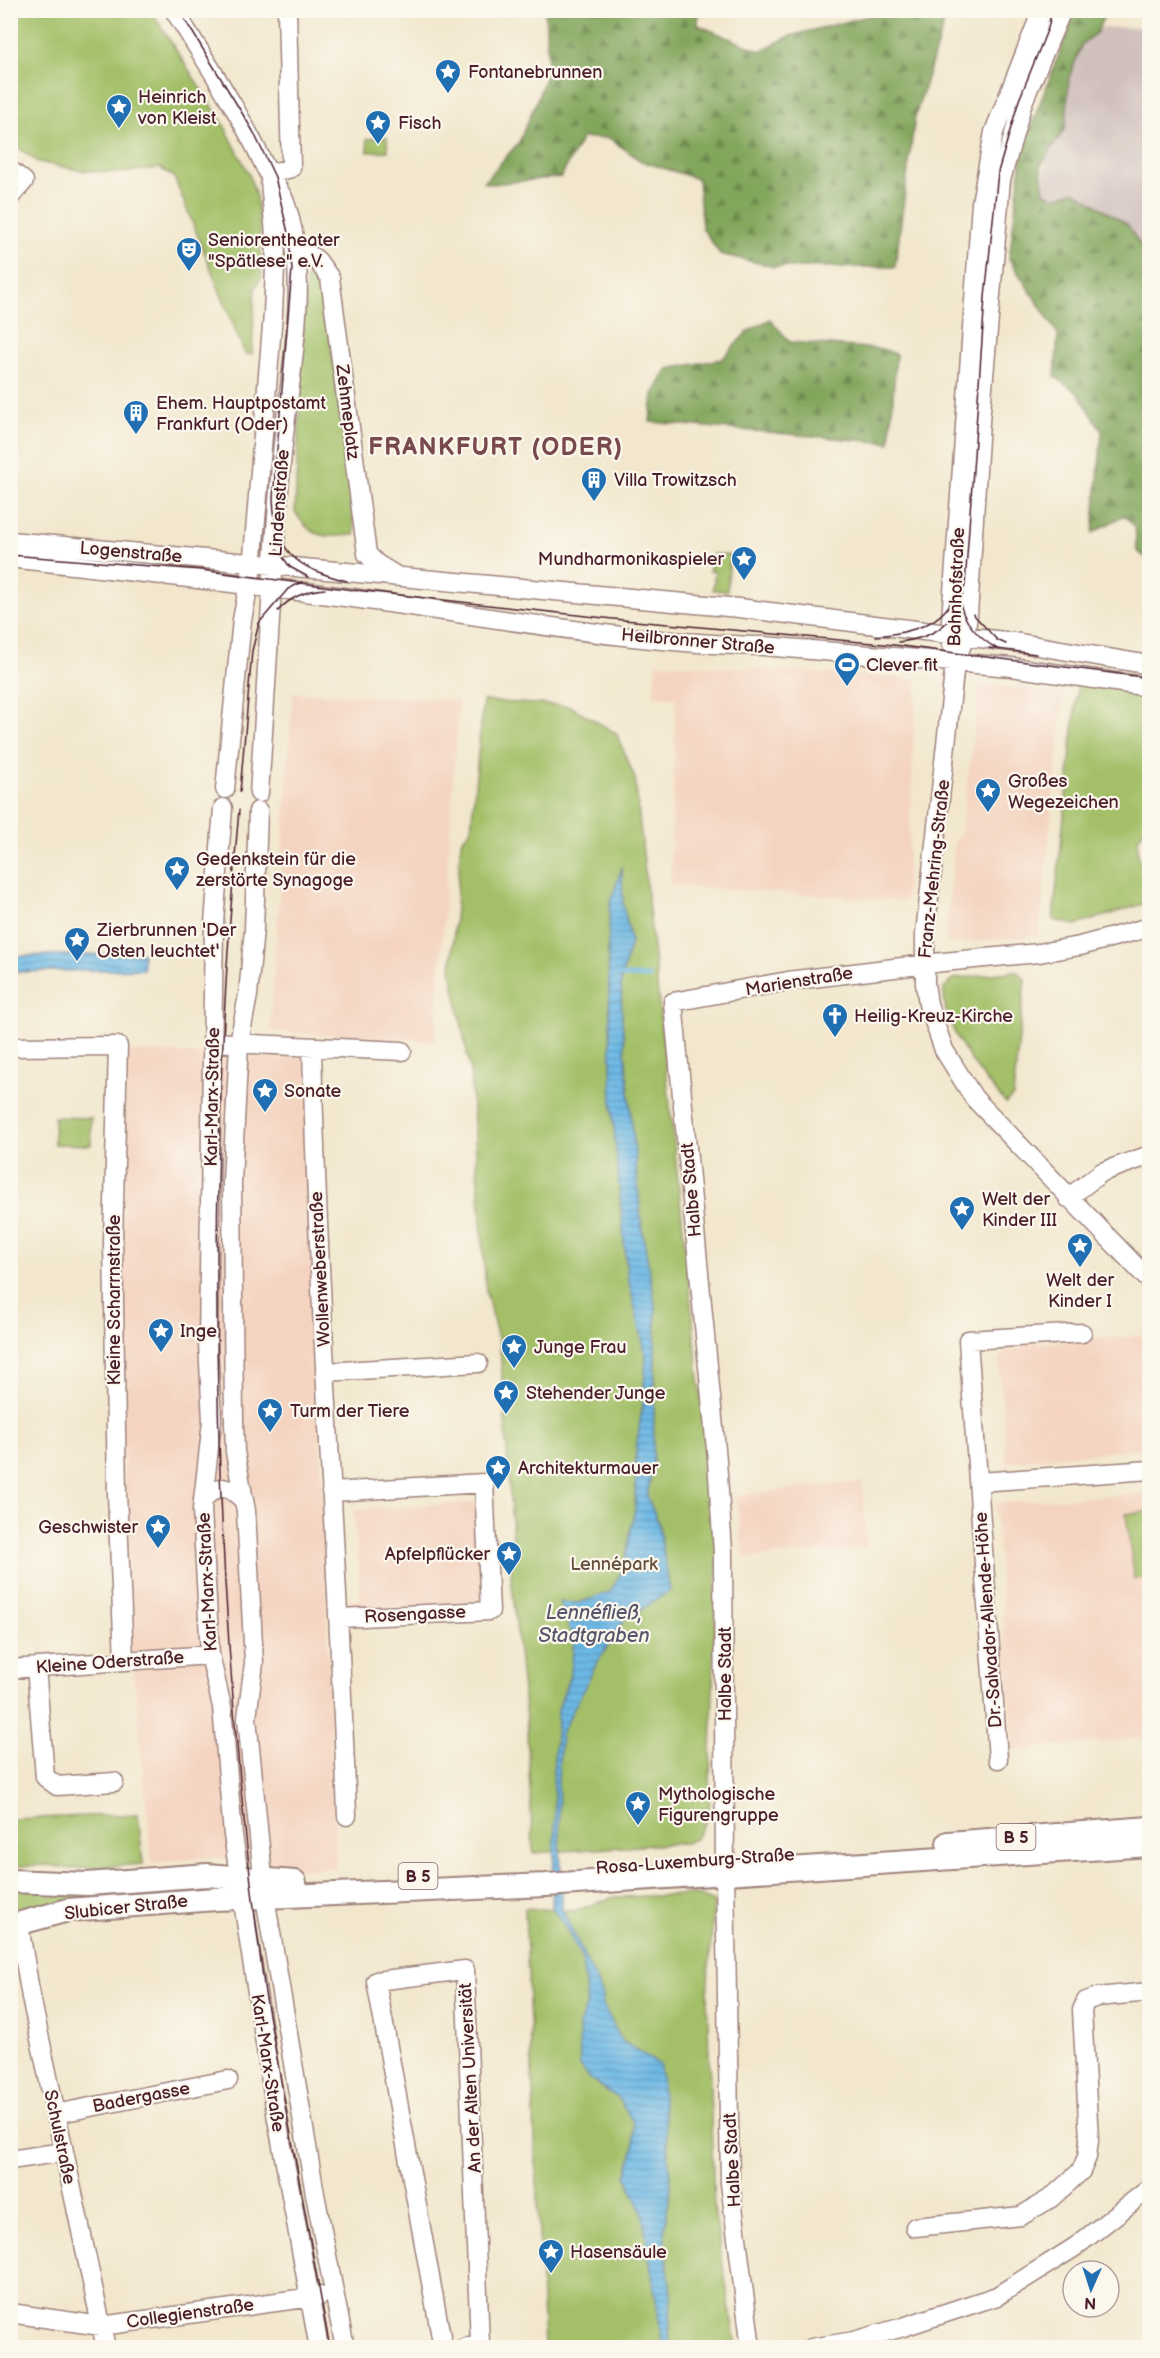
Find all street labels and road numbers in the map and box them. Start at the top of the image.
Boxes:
street label: Zehmeplatz [331,362,364,461]
street label: Lindenstraße [265,448,294,557]
street label: Bahnhofstraße [944,527,969,647]
street label: Logenstraße [79,538,183,567]
street label: Heilbronner Straße [620,624,776,659]
street label: Franz-Mehring-Straße [915,778,954,960]
street label: Marienstraße [744,963,855,1000]
street label: Karl-Marx-Straße [201,1027,224,1167]
street label: Halbe Stadt [677,1141,706,1238]
street label: Wollenweberstraße [306,1190,335,1347]
street label: Kleine Scharrnstraße [104,1214,125,1385]
street label: Dr.-Salvador-Allende-Höhe [970,1511,1007,1729]
street label: Karl-Marx-Straße [193,1512,222,1652]
street label: Rosengasse [364,1601,467,1628]
street label: Halbe Stadt [715,1626,736,1721]
street label: Kleine Oderstraße [35,1647,185,1678]
road number: B 5 [996,1824,1036,1850]
street label: Rosa-Luxemburg-Straße [595,1844,795,1879]
road number: B 5 [398,1863,438,1889]
street label: Slubicer Straße [63,1891,189,1924]
street label: An der Alten Universität [455,1982,486,2174]
street label: Karl-Marx-Straße [246,1993,289,2134]
street label: Badergasse [91,2078,192,2117]
street label: Schulstraße [39,2088,80,2186]
street label: Halbe Stadt [720,2112,745,2208]
street label: Collegienstraße [125,2294,255,2333]

